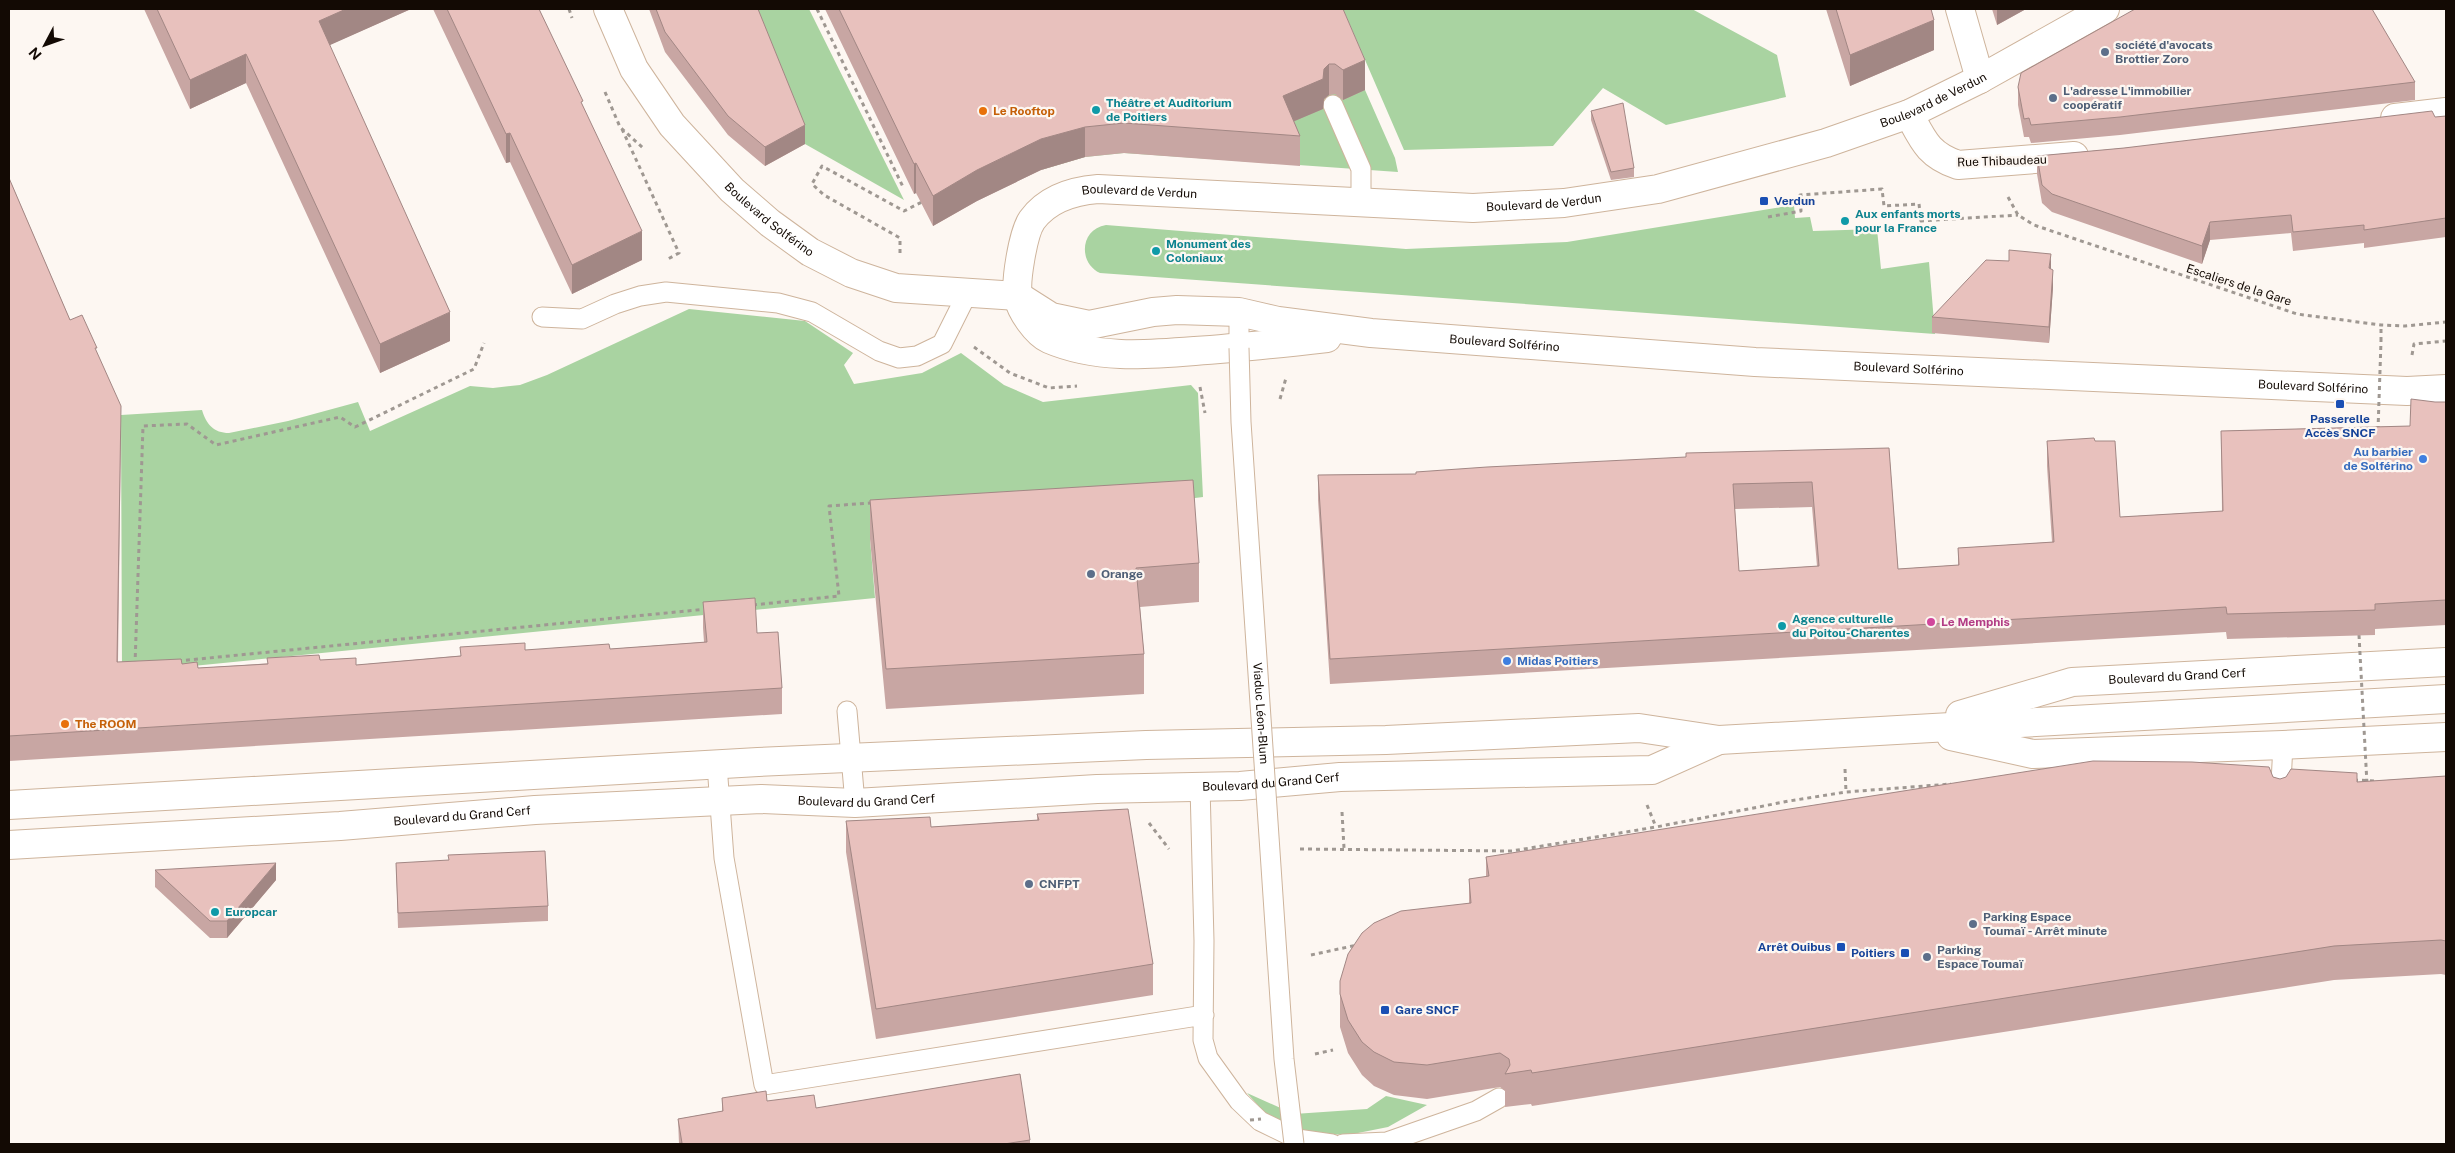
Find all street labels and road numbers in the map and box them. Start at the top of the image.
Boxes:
street label: Boulevard de Verdun [1878,70,1989,131]
street label: Rue Thibaudeau [1957,152,2047,170]
street label: Boulevard Solférino [722,180,817,260]
street label: Boulevard de Verdun [1081,182,1198,201]
street label: Boulevard de Verdun [1486,191,1602,214]
street label: Escaliers de la Gare [2185,261,2294,309]
street label: Boulevard Solférino [1449,332,1560,354]
street label: Boulevard Solférino [1853,359,1964,378]
street label: Boulevard Solférino [2258,377,2369,396]
street label: Viaduc Léon-Blum [1250,662,1271,765]
street label: Boulevard du Grand Cerf [2108,666,2246,687]
street label: Boulevard du Grand Cerf [1202,770,1340,794]
street label: Boulevard du Grand Cerf [797,791,936,810]
street label: Boulevard du Grand Cerf [393,803,531,829]

